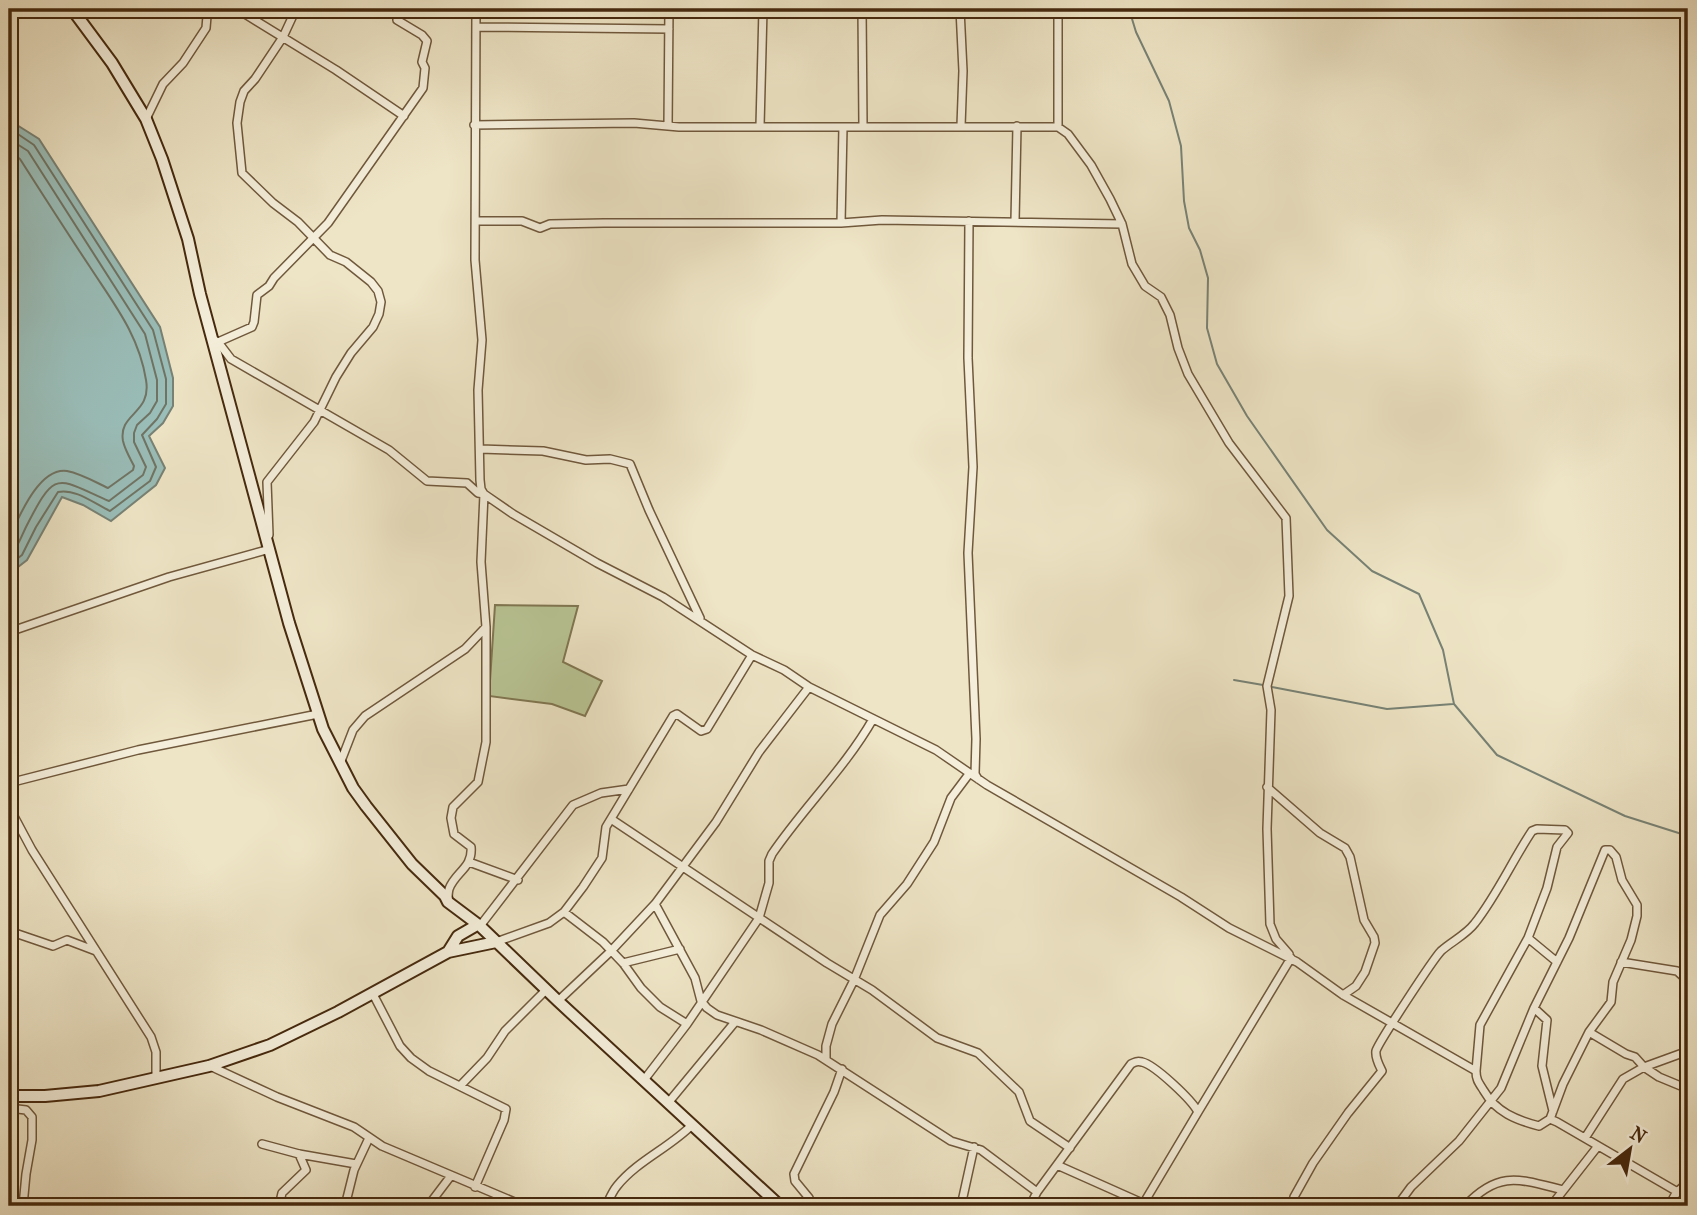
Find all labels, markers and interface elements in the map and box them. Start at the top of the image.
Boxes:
north arrow [1596,1114,1666,1184]
text: N [1626,1122,1651,1149]

